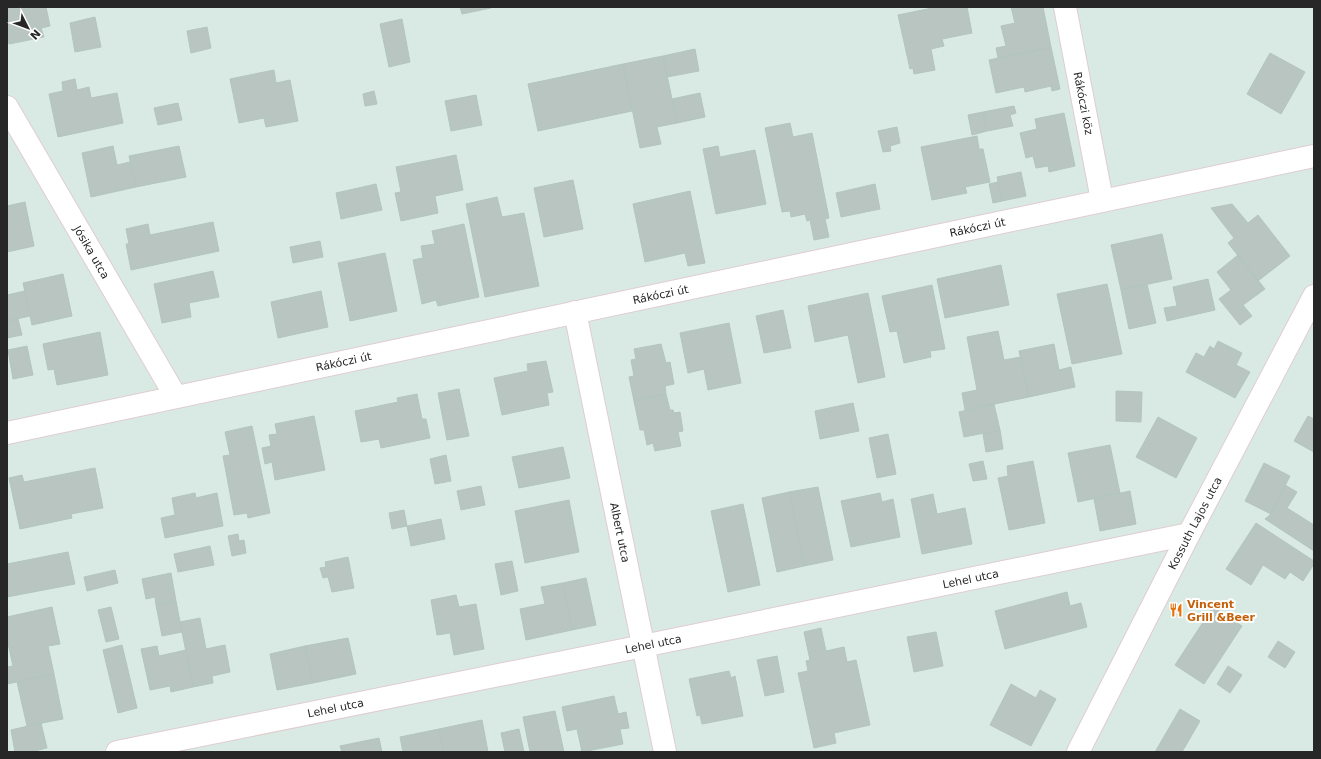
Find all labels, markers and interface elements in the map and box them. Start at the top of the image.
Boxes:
north arrow [8,8,48,48]
text: N [27,27,43,42]
street label: Rákóczi köz [1071,71,1096,136]
street label: Rákóczi út [948,215,1007,240]
street label: Jósika utca [71,222,112,281]
street label: Rákóczi út [631,282,690,307]
street label: Rákóczi út [314,349,373,374]
street label: Kossuth Lajos utca [1166,475,1224,572]
street label: Albert utca [608,501,633,564]
street label: Lehel utca [941,567,1000,591]
place label: Vincent Grill &Beer [1187,598,1255,624]
restaurant icon: Vincent Grill &Beer [1168,602,1184,618]
street label: Lehel utca [624,632,683,656]
street label: Lehel utca [306,696,365,720]

